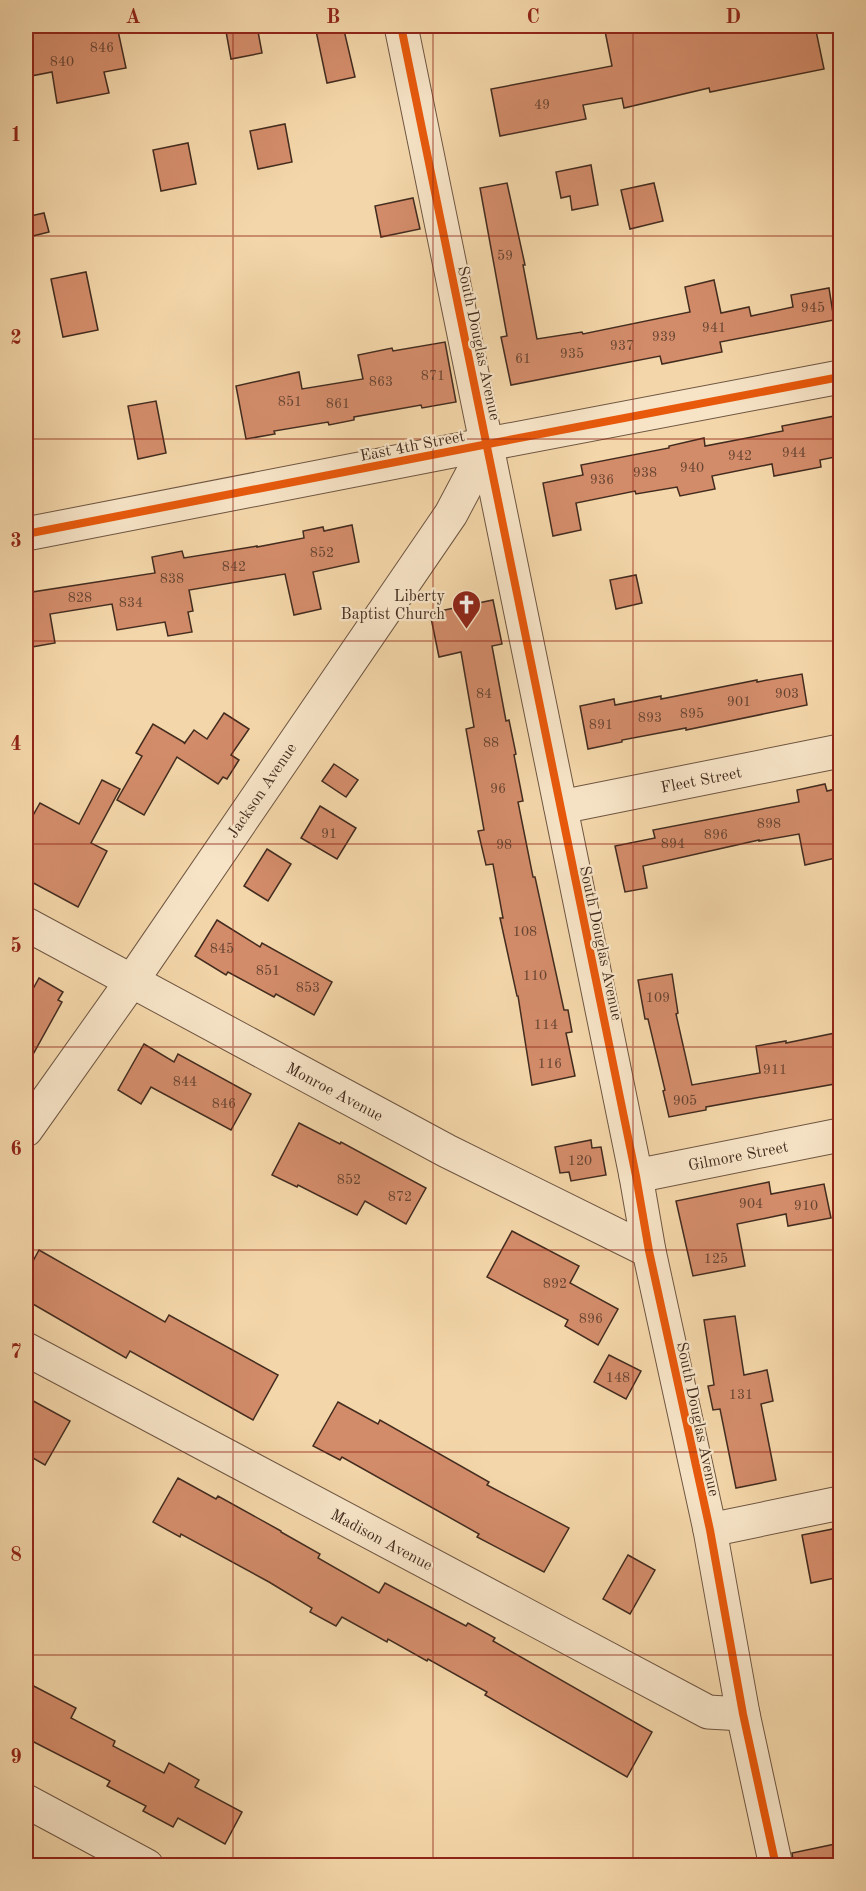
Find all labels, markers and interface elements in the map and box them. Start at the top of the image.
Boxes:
text: A [125,8,141,28]
text: B [326,8,340,28]
text: C [526,8,540,28]
text: D [725,8,741,28]
house number: 846 [90,41,114,55]
house number: 840 [50,55,74,69]
house number: 49 [534,98,550,112]
text: 1 [10,126,22,146]
house number: 59 [497,249,513,263]
street label: South Douglas Avenue [454,265,502,422]
house number: 945 [801,301,825,315]
house number: 941 [702,321,726,335]
text: 2 [10,329,22,349]
house number: 939 [652,330,676,344]
house number: 937 [610,339,634,353]
house number: 935 [560,347,584,361]
house number: 61 [515,352,531,366]
house number: 871 [421,369,445,383]
house number: 863 [369,375,393,389]
house number: 851 [278,395,302,409]
house number: 861 [326,397,350,411]
street label: East 4th Street [359,429,467,465]
house number: 944 [782,446,806,460]
house number: 942 [728,449,752,463]
house number: 940 [680,461,704,475]
house number: 938 [633,466,657,480]
house number: 936 [590,473,614,487]
text: 3 [10,532,22,552]
house number: 852 [310,546,334,560]
house number: 842 [222,560,246,574]
house number: 838 [160,572,184,586]
church icon: Liberty Baptist Church [450,588,482,630]
place label: Liberty Baptist Church [341,589,446,623]
house number: 828 [68,591,92,605]
house number: 834 [119,596,143,610]
house number: 84 [476,687,492,701]
house number: 903 [775,687,799,701]
house number: 901 [727,695,751,709]
house number: 895 [680,707,704,721]
house number: 893 [638,711,662,725]
house number: 891 [589,718,613,732]
text: 4 [10,735,22,755]
house number: 88 [483,736,499,750]
street label: Jackson Avenue [225,741,300,841]
street label: Fleet Street [659,765,744,797]
house number: 96 [490,782,506,796]
house number: 898 [757,817,781,831]
house number: 91 [321,827,337,841]
house number: 896 [704,828,728,842]
house number: 894 [661,837,685,851]
house number: 98 [496,838,512,852]
street label: South Douglas Avenue [576,865,624,1022]
house number: 108 [513,925,537,939]
text: 5 [10,936,22,957]
house number: 845 [210,942,234,956]
house number: 851 [256,964,280,978]
house number: 110 [523,969,547,983]
house number: 853 [296,981,320,995]
house number: 109 [646,991,670,1005]
house number: 114 [534,1018,558,1032]
house number: 116 [538,1057,562,1071]
street label: Monroe Avenue [283,1061,385,1125]
house number: 911 [763,1063,787,1077]
house number: 844 [173,1075,197,1089]
house number: 905 [673,1094,697,1108]
house number: 846 [212,1097,236,1111]
street label: Gilmore Street [687,1139,790,1175]
text: 6 [10,1140,22,1160]
house number: 120 [568,1154,592,1168]
house number: 852 [337,1173,361,1187]
house number: 872 [388,1190,412,1204]
house number: 904 [739,1197,763,1211]
house number: 910 [794,1199,818,1213]
house number: 125 [704,1252,728,1266]
house number: 892 [543,1277,567,1291]
house number: 896 [579,1312,603,1326]
street label: South Douglas Avenue [673,1341,721,1498]
text: 7 [10,1343,22,1363]
house number: 148 [606,1371,630,1385]
house number: 131 [729,1388,753,1402]
street label: Madison Avenue [328,1507,435,1574]
text: 8 [10,1546,22,1566]
text: 9 [10,1748,22,1768]

